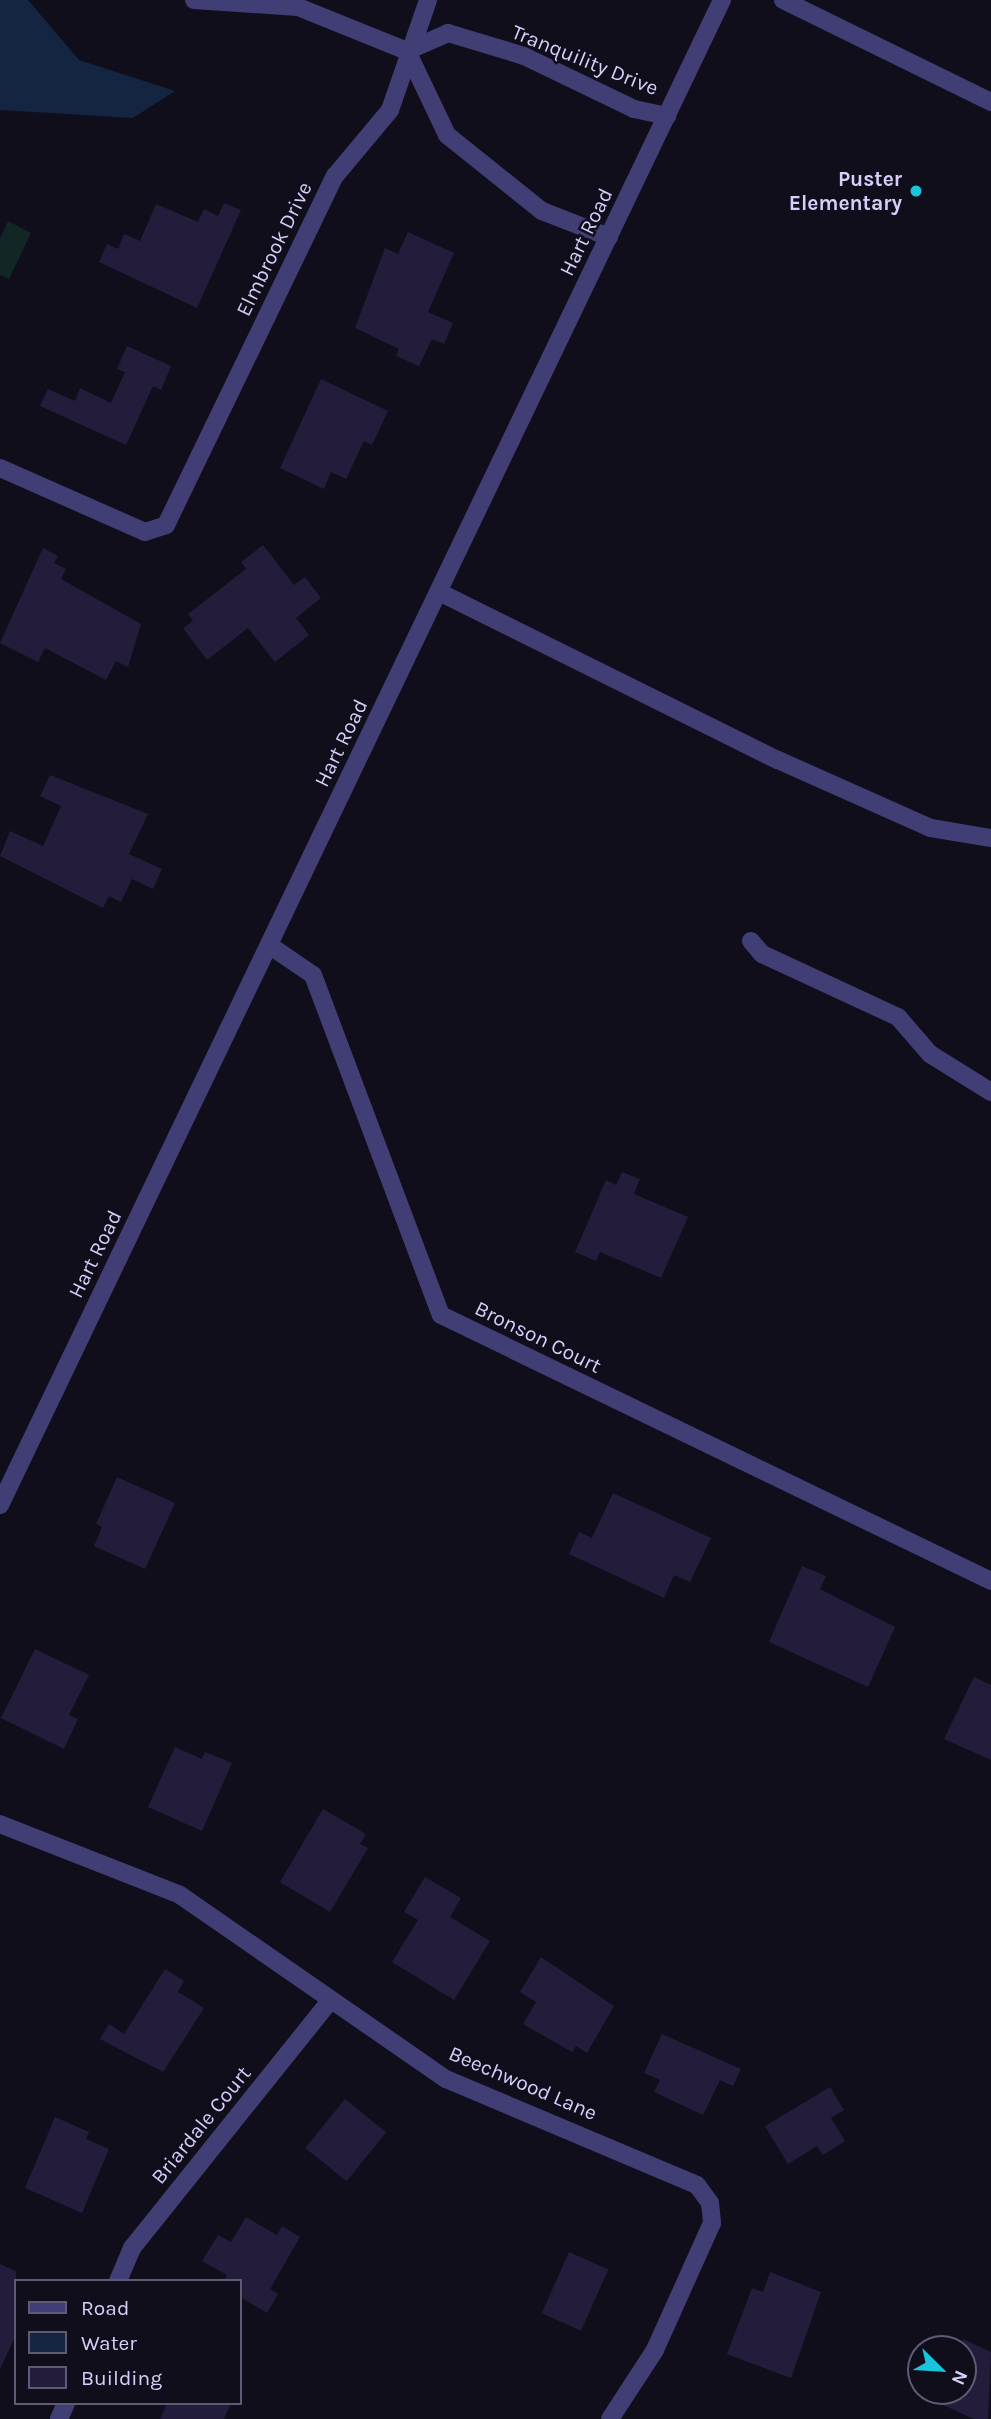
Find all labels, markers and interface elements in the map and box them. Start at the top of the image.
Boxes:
street label: Tranquility Drive [508,19,662,101]
place label: Puster Elementary [789,166,902,216]
street label: Elmbrook Drive [231,178,317,320]
marker: Puster Elementary [908,183,924,199]
street label: Hart Road [554,184,618,280]
street label: Hart Road [309,695,373,791]
street label: Hart Road [63,1206,127,1302]
street label: Bronson Court [471,1296,605,1378]
street label: Beechwood Lane [445,2040,601,2126]
street label: Briardale Court [146,2061,256,2189]
legend [14,2279,242,2405]
text: Road [81,2296,129,2320]
text: Water [81,2331,137,2355]
north arrow [907,2335,977,2405]
text: Building [81,2366,162,2390]
text: N [947,2367,972,2388]

